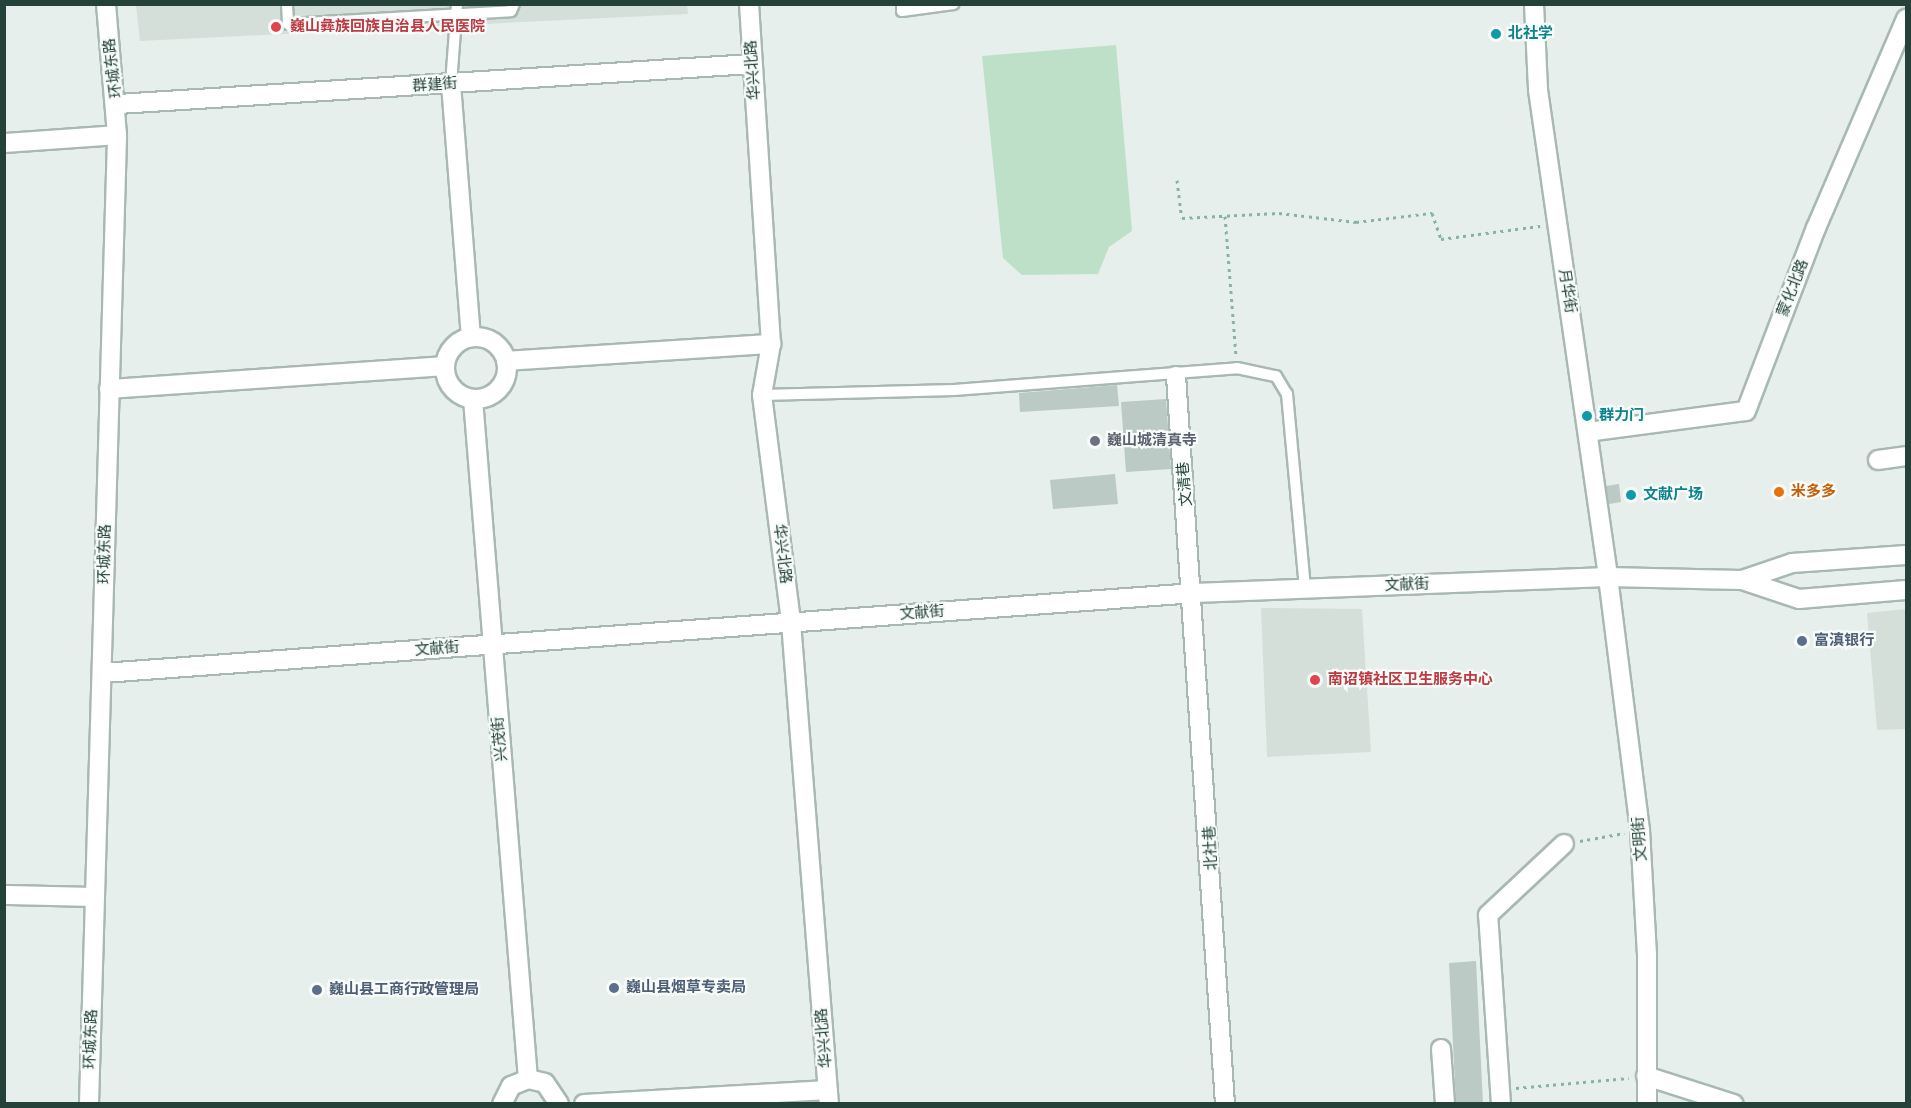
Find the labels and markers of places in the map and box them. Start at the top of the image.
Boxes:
marker: 巍山彝族回族自治县人民医院 [267,18,285,36]
place label: 巍山彝族回族自治县人民医院 [290,18,485,36]
place label: 北社学 [1508,25,1553,43]
marker: 北社学 [1489,27,1503,41]
place label: 群力门 [1599,407,1644,425]
marker: 群力门 [1580,409,1594,423]
place label: 巍山城清真寺 [1107,432,1197,450]
marker: 巍山城清真寺 [1088,434,1102,448]
place label: 米多多 [1791,483,1836,501]
marker: 米多多 [1772,485,1786,499]
place label: 文献广场 [1643,486,1703,504]
marker: 文献广场 [1624,488,1638,502]
place label: 富滇银行 [1814,632,1874,650]
marker: 富滇银行 [1795,634,1809,648]
marker: 南诏镇社区卫生服务中心 [1306,671,1324,689]
place label: 南诏镇社区卫生服务中心 [1328,671,1493,689]
place label: 巍山县烟草专卖局 [626,979,746,997]
place label: 巍山县工商行政管理局 [329,981,479,999]
marker: 巍山县烟草专卖局 [607,981,621,995]
marker: 巍山县工商行政管理局 [310,983,324,997]

